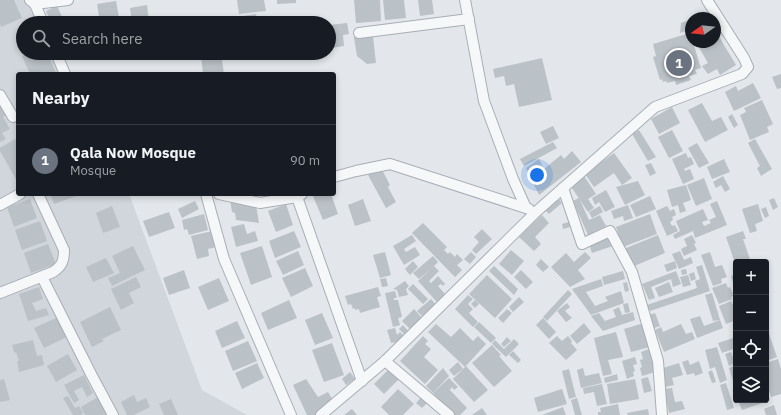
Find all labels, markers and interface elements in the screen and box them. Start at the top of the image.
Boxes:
north arrow [685,12,721,48]
search box [16,16,336,60]
icon: search [30,27,52,49]
text: Search here [62,29,142,48]
pin: 1 [666,48,692,78]
text: Nearby [32,87,90,109]
text: Qala Now Mosque [70,143,196,162]
text: 1 [41,152,49,169]
text: 90 m [290,152,320,169]
text: Mosque [70,162,116,179]
your location [527,165,547,185]
map controls [733,259,769,403]
button: + [733,259,769,295]
button: − [733,295,769,331]
button: locate [733,331,769,367]
button: layers [733,367,769,403]

